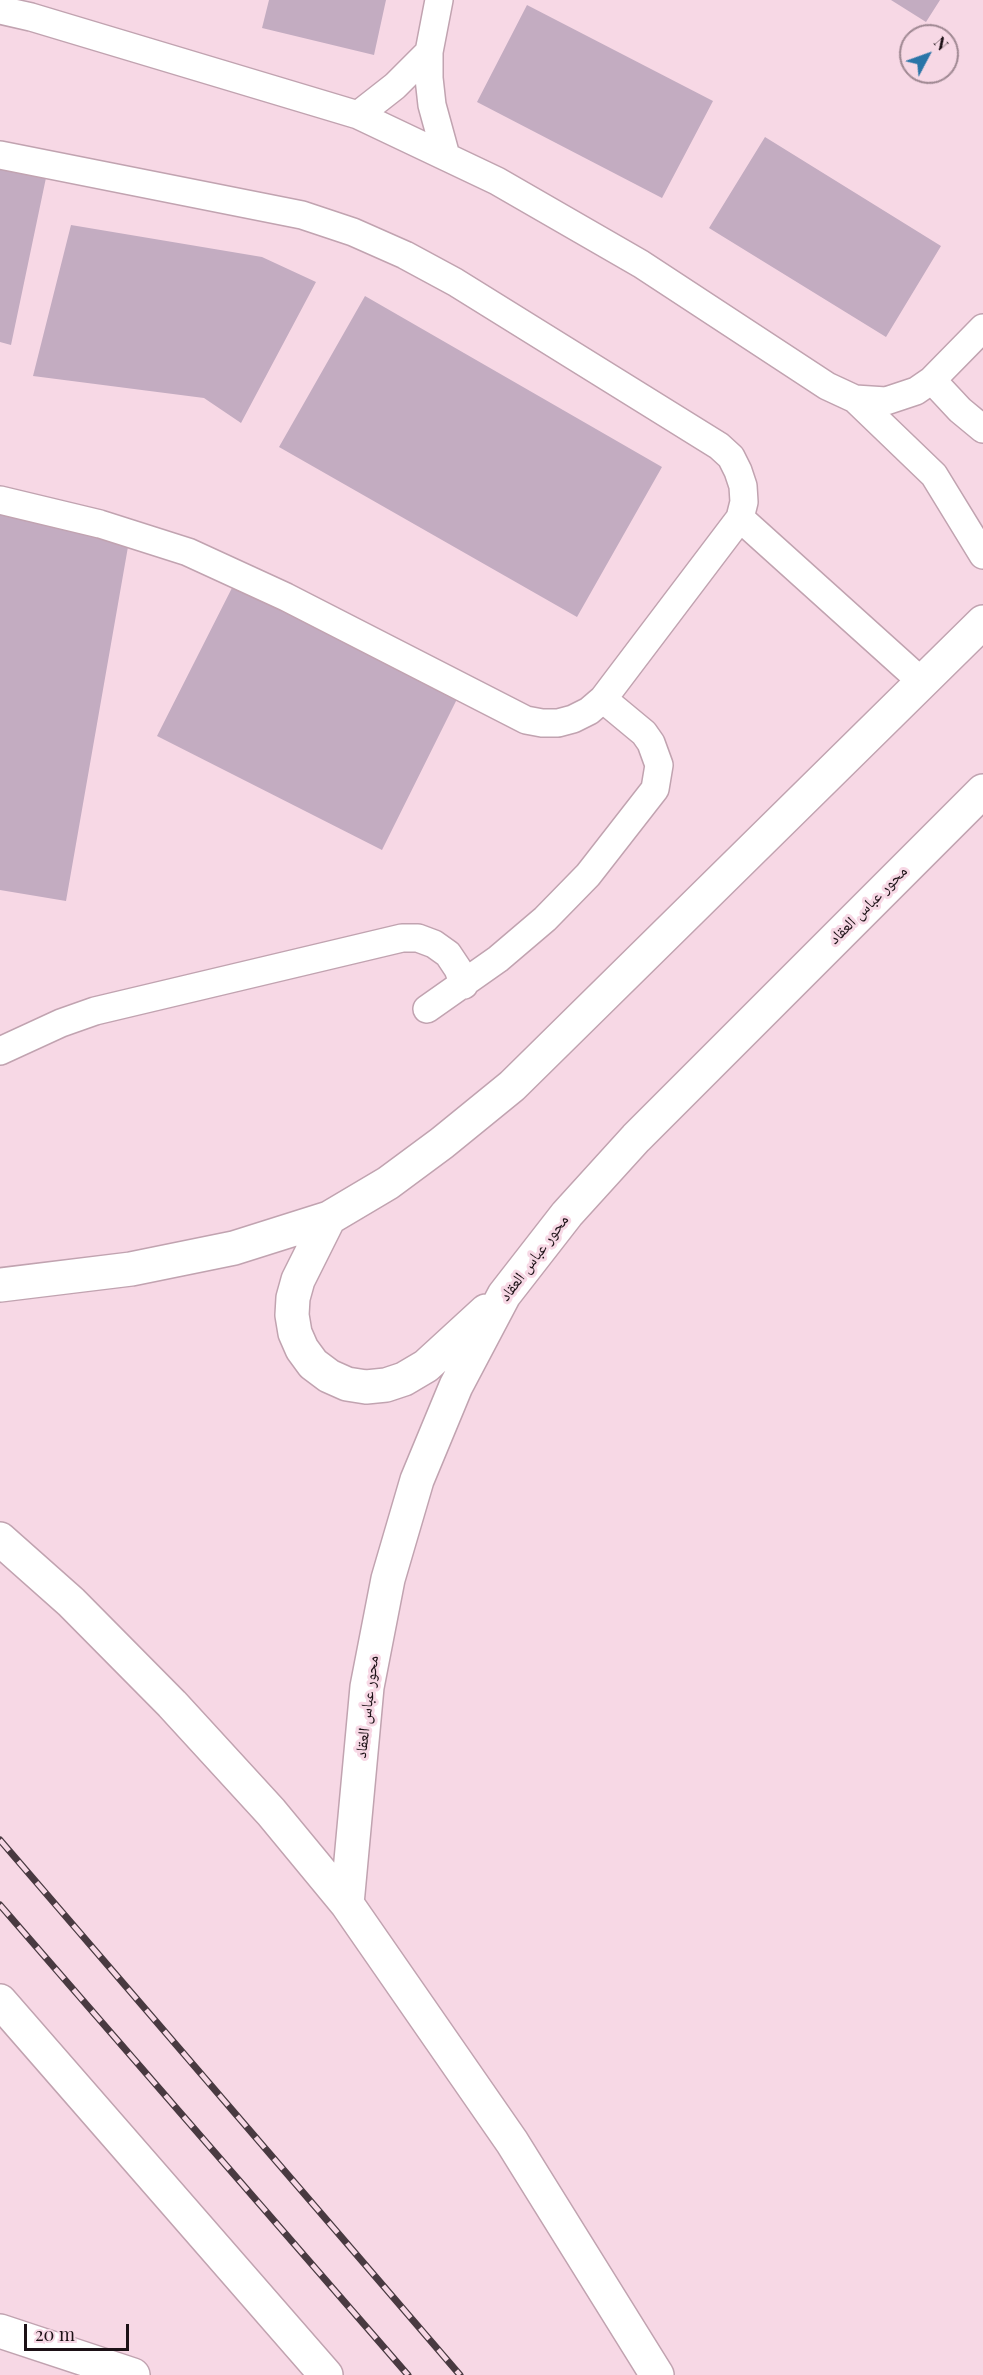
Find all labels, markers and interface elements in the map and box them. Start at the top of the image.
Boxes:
north arrow [899,24,959,84]
text: N [930,32,953,54]
street label: محور عباس العقاد [825,862,911,948]
street label: محور عباس العقاد [495,1211,573,1305]
street label: محور عباس العقاد [351,1655,383,1759]
scale bar [27,2312,132,2350]
text: 20 m [35,2322,75,2346]

